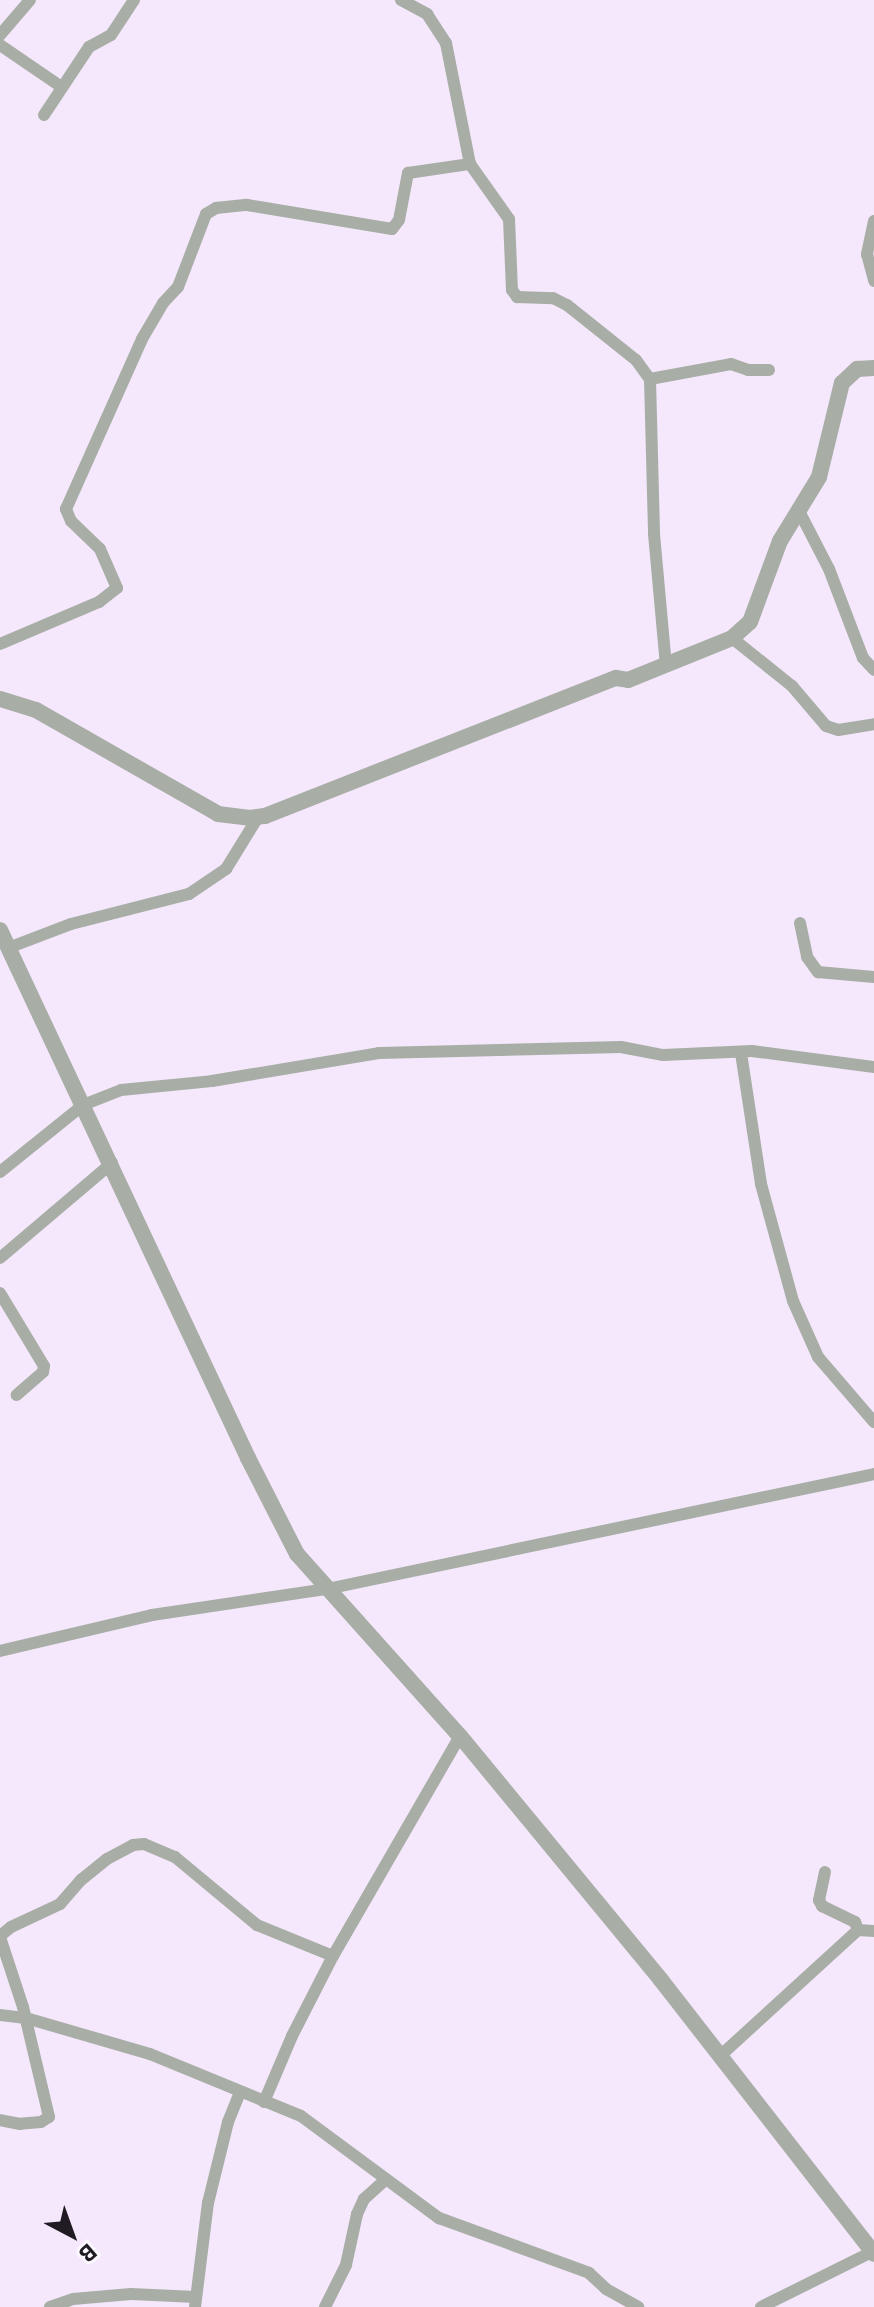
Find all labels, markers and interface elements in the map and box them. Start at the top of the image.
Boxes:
north arrow [32,2195,112,2275]
text: B [74,2239,102,2268]

